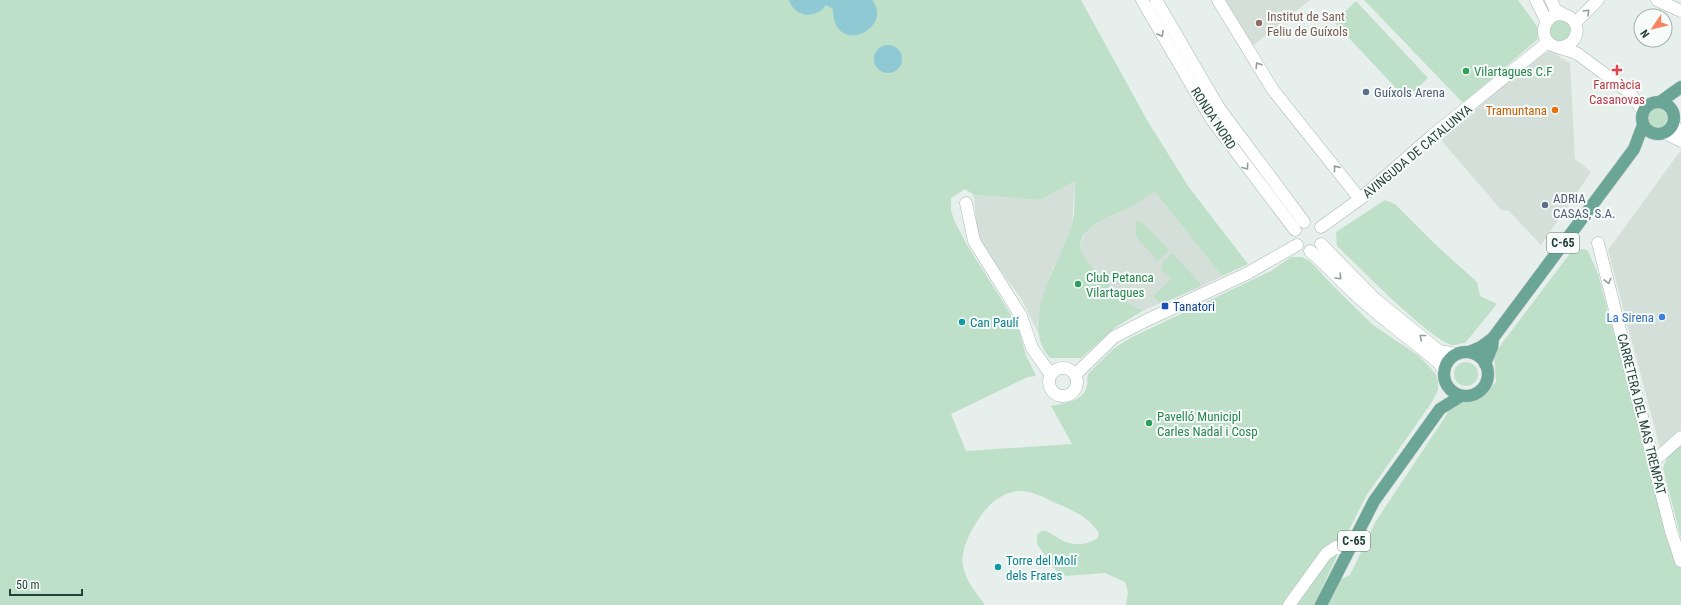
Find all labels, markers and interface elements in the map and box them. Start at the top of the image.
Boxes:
north arrow [1633,8,1673,48]
place label: Institut de Sant Feliu de Guíxols [1267,9,1348,39]
one-way arrow [1582,9,1589,17]
marker: Institut de Sant Feliu de Guíxols [1254,18,1264,28]
text: N [1638,27,1652,40]
one-way arrow [1157,30,1164,37]
one-way arrow [1255,62,1262,69]
place label: Vilartagues C.F [1474,64,1553,79]
marker: Farmàcia Casanovas [1612,65,1622,75]
marker: Vilartagues C.F [1461,66,1471,76]
place label: Farmàcia Casanovas [1589,77,1645,107]
street label: RONDA NORD [1188,85,1239,152]
place label: Guíxols Arena [1374,85,1445,100]
marker: Guíxols Arena [1361,87,1371,97]
street label: AVINGUDA DE CATALUNYA [1360,101,1475,201]
place label: Tramuntana [1486,103,1547,118]
marker: Tramuntana [1550,105,1560,115]
one-way arrow [1241,162,1248,169]
one-way arrow [1334,166,1341,173]
place label: ADRIA CASAS, S.A. [1553,191,1615,221]
marker: ADRIA CASAS, S.A. [1540,200,1550,210]
road number: C-65 [1547,233,1579,253]
place label: Club Petanca Vilartagues [1086,270,1154,300]
one-way arrow [1334,272,1342,280]
one-way arrow [1603,278,1611,284]
marker: Club Petanca Vilartagues [1073,279,1083,289]
place label: Tanatori [1173,299,1215,314]
marker: Tanatori [1160,301,1170,311]
place label: La Sirena [1606,310,1654,325]
marker: La Sirena [1657,312,1667,322]
place label: Can Paulí [970,315,1020,330]
marker: Can Paulí [957,317,967,327]
street label: CARRETERA DEL MAS TREMPAT [1614,332,1669,496]
one-way arrow [1419,334,1426,341]
place label: Pavelló Municipl Carles Nadal i Cosp [1157,409,1258,439]
marker: Pavelló Municipl Carles Nadal i Cosp [1144,418,1154,428]
road number: C-65 [1338,531,1370,551]
place label: Torre del Molí dels Frares [1006,553,1077,583]
marker: Torre del Molí dels Frares [993,562,1003,572]
scale bar [10,571,82,597]
text: 50 m [16,578,40,592]

